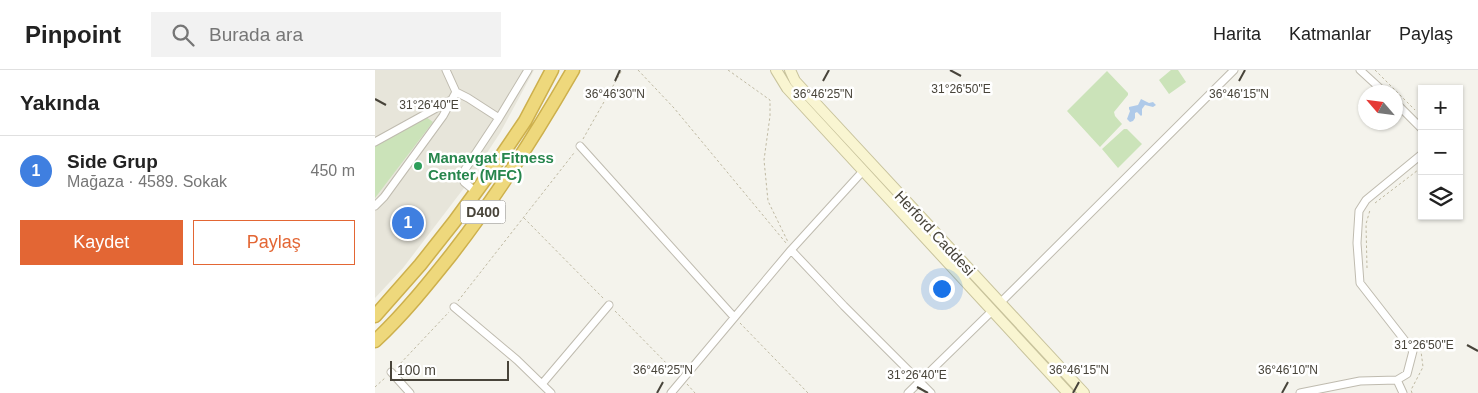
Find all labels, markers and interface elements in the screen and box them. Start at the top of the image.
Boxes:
search box [151,12,501,57]
text: Pinpoint [25,21,121,48]
icon: search [169,21,197,49]
text: Burada ara [209,24,303,45]
text: Harita [1213,24,1261,44]
text: Katmanlar [1289,24,1371,44]
text: Paylaş [1399,24,1453,44]
text: 31°26'50"E [931,82,991,96]
north arrow [1358,85,1403,130]
map controls [1418,85,1463,220]
button: + [1418,85,1463,130]
text: 36°46'30"N [585,87,645,101]
text: 36°46'25"N [793,87,853,101]
text: 36°46'15"N [1209,87,1269,101]
text: Yakında [20,91,99,114]
text: 31°26'40"E [399,98,459,112]
button: − [1418,130,1463,175]
place label: Manavgat Fitness Center (MFC) [428,149,554,183]
text: Side Grup [67,151,158,172]
marker: Manavgat Fitness Center (MFC) [412,160,424,172]
text: 1 [32,162,40,179]
text: 450 m [311,162,355,179]
text: Mağaza · 4589. Sokak [67,173,227,190]
button: layers [1418,175,1463,220]
street label: Herford Caddesi [892,187,978,279]
road number: D400 [461,200,505,224]
pin: 1 [392,204,424,242]
button: Kaydet [20,220,183,265]
button: Paylaş [193,220,355,265]
your location [929,276,955,302]
text: 31°26'50"E [1394,338,1454,352]
scale bar [390,358,509,381]
text: 100 m [397,362,436,378]
text: 36°46'25"N [633,363,693,377]
text: 36°46'15"N [1049,363,1109,377]
text: 36°46'10"N [1258,363,1318,377]
text: 31°26'40"E [887,368,947,382]

